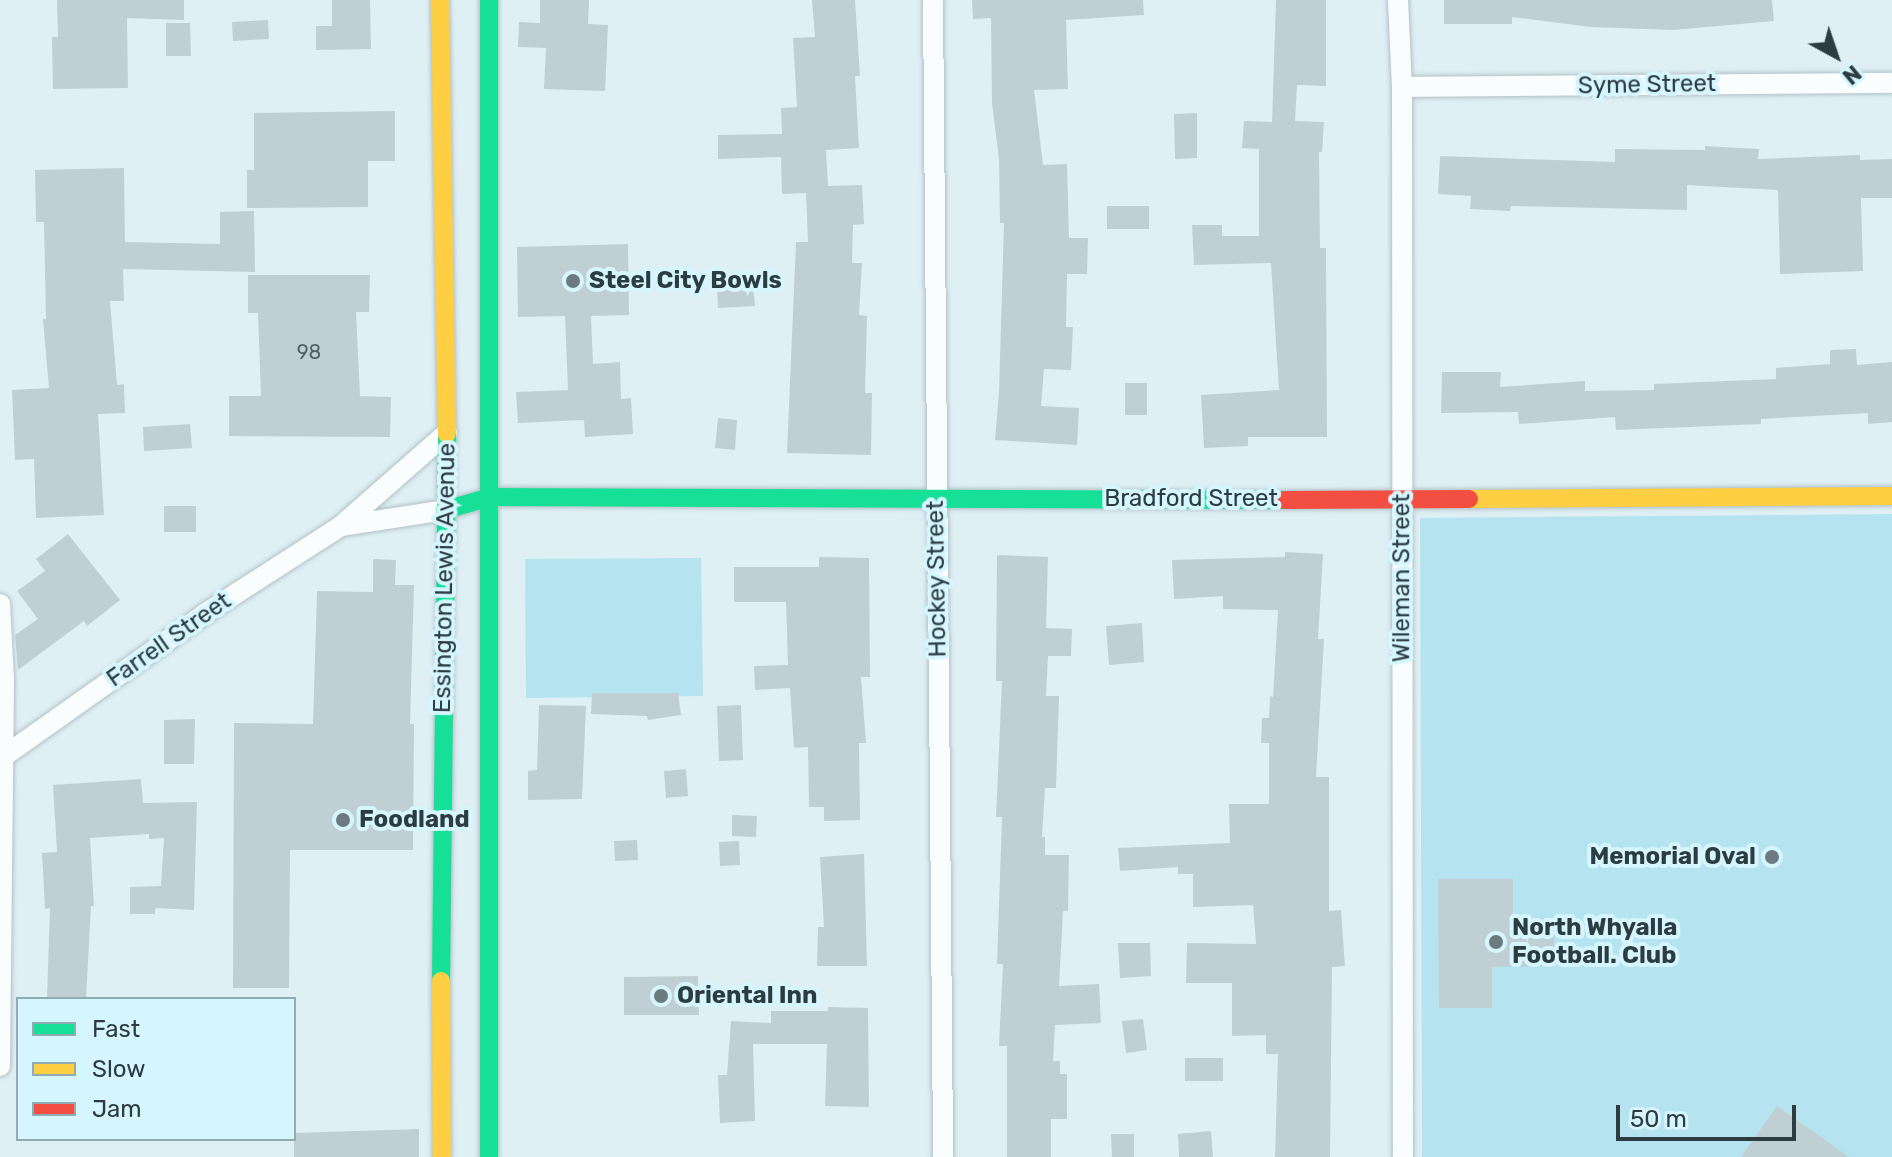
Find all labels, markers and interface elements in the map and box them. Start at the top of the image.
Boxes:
north arrow [1796,16,1876,96]
text: N [1837,59,1866,90]
street label: Syme Street [1578,69,1716,101]
place label: Steel City Bowls [589,267,782,295]
marker: Steel City Bowls [564,272,582,290]
house number: 98 [297,340,321,364]
street label: Essington Lewis Avenue [428,442,462,714]
street label: Bradford Street [1104,485,1278,513]
street label: Wileman Street [1388,494,1416,662]
street label: Hockey Street [921,500,953,658]
street label: Farrell Street [101,587,237,693]
place label: Foodland [359,806,470,834]
marker: Foodland [334,811,352,829]
place label: Memorial Oval [1589,843,1756,871]
marker: Memorial Oval [1763,848,1781,866]
place label: North Whyalla Football. Club [1512,914,1678,970]
marker: North Whyalla Football. Club [1487,933,1505,951]
place label: Oriental Inn [677,982,817,1010]
marker: Oriental Inn [652,987,670,1005]
legend [16,997,296,1141]
text: Fast [92,1015,140,1043]
text: Slow [92,1055,145,1083]
scale bar [1620,1089,1800,1139]
text: Jam [92,1095,142,1123]
text: 50 m [1630,1105,1687,1133]

